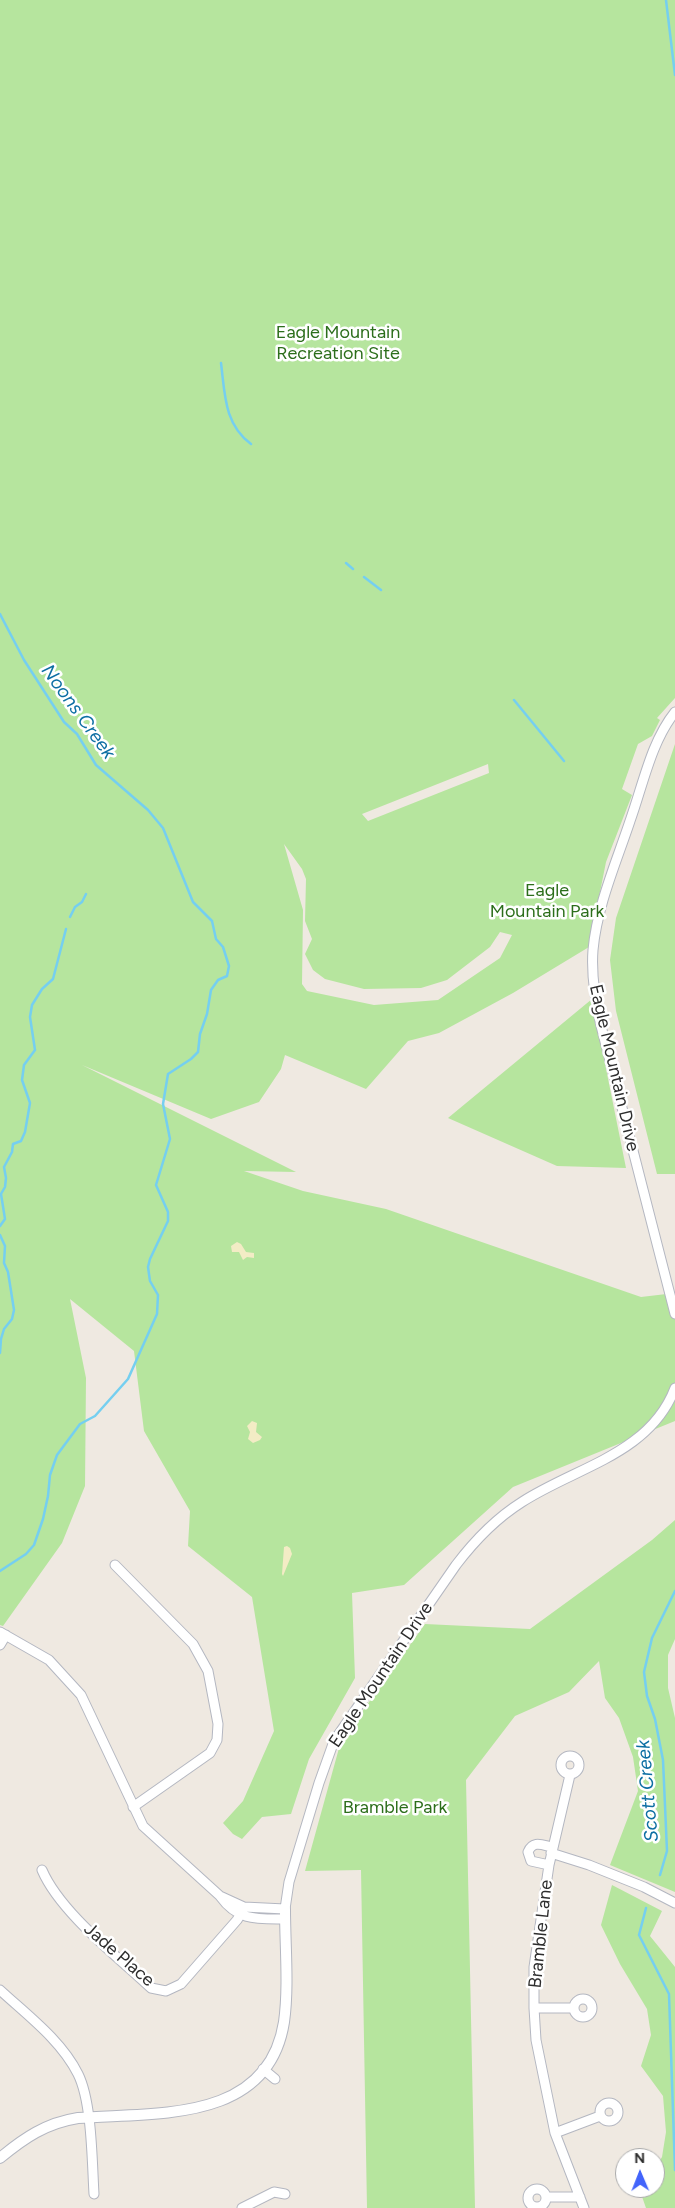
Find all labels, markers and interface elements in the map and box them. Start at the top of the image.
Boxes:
park label: Eagle Mountain Recreation Site [276,322,400,364]
water label: Noons Creek [36,660,120,764]
park label: Eagle Mountain Park [490,880,604,922]
street label: Eagle Mountain Drive [584,982,644,1154]
street label: Eagle Mountain Drive [324,1598,438,1752]
water label: Scott Creek [632,1739,664,1843]
park label: Bramble Park [343,1797,447,1819]
street label: Bramble Lane [525,1879,557,1989]
street label: Jade Place [79,1919,159,1991]
north arrow [615,2148,665,2198]
text: N [634,2150,645,2167]

